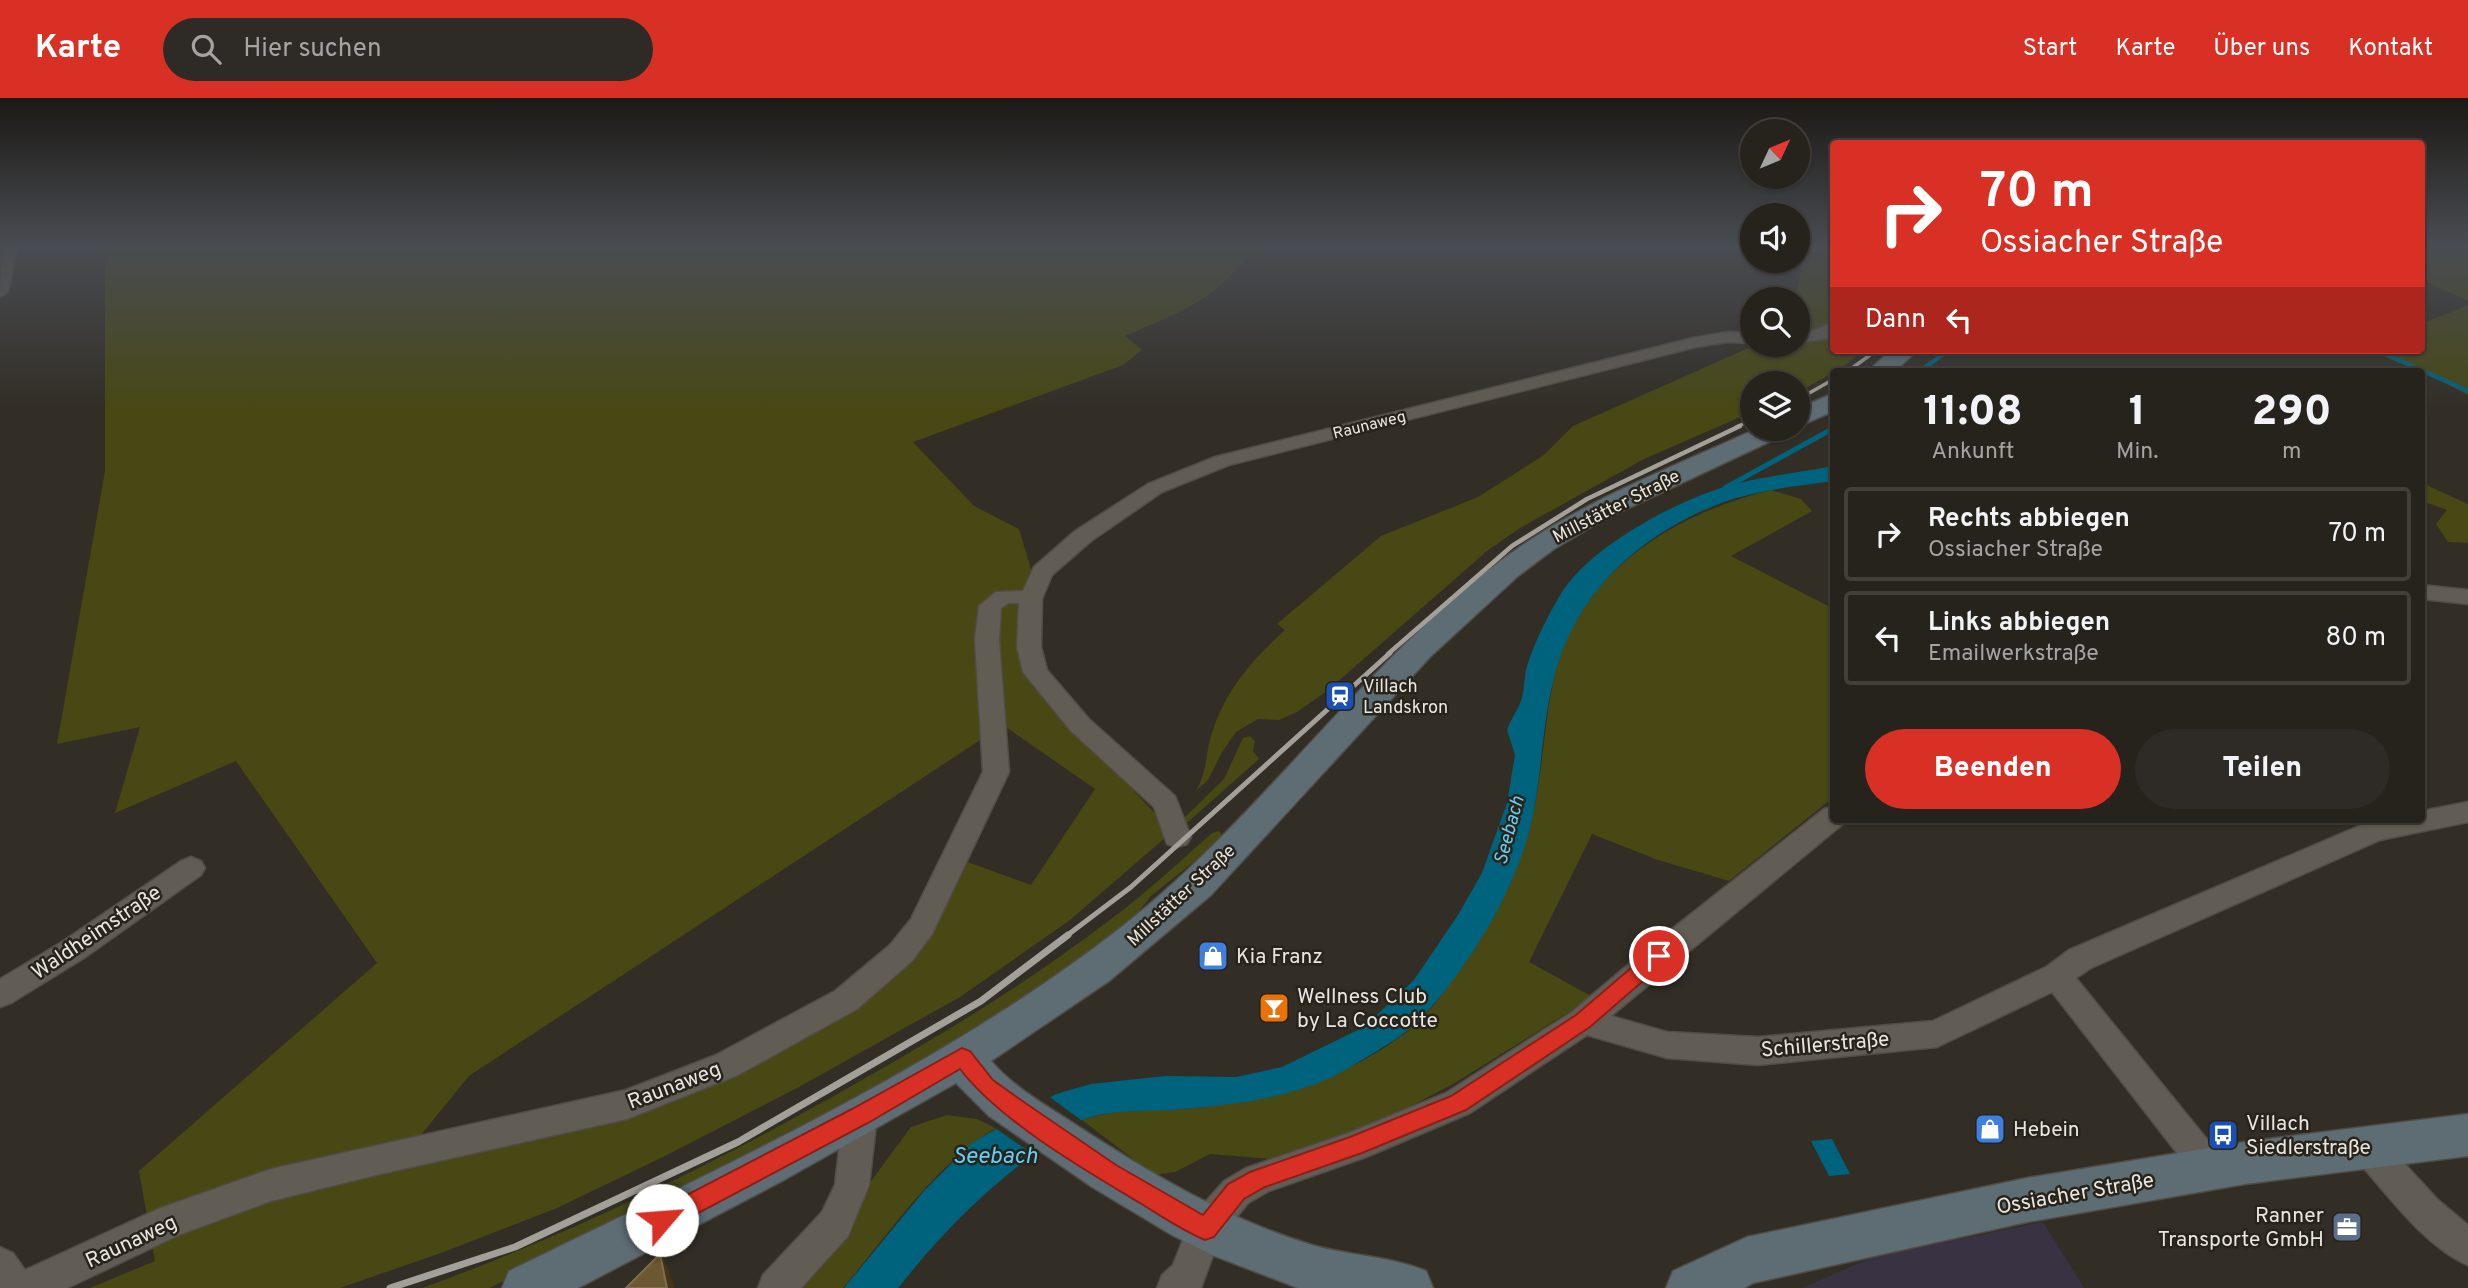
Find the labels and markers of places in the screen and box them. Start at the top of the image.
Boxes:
place label: Villach Landskron [1363,676,1448,720]
station icon: Villach Landskron [1323,679,1357,713]
pin [1629,926,1689,986]
shop icon: Kia Franz [1196,939,1230,973]
place label: Kia Franz [1236,944,1323,971]
place label: Wellness Club by La Coccotte [1297,984,1438,1035]
bar icon: Wellness Club by La Coccotte [1257,991,1291,1025]
place label: Villach Siedlerstraße [2246,1111,2371,1162]
shop icon: Hebein [1973,1112,2007,1146]
place label: Hebein [2013,1117,2080,1144]
bus stop icon: Villach Siedlerstraße [2206,1118,2240,1152]
place label: Ranner Transporte GmbH [2158,1203,2324,1254]
office icon: Ranner Transporte GmbH [2330,1210,2364,1244]

